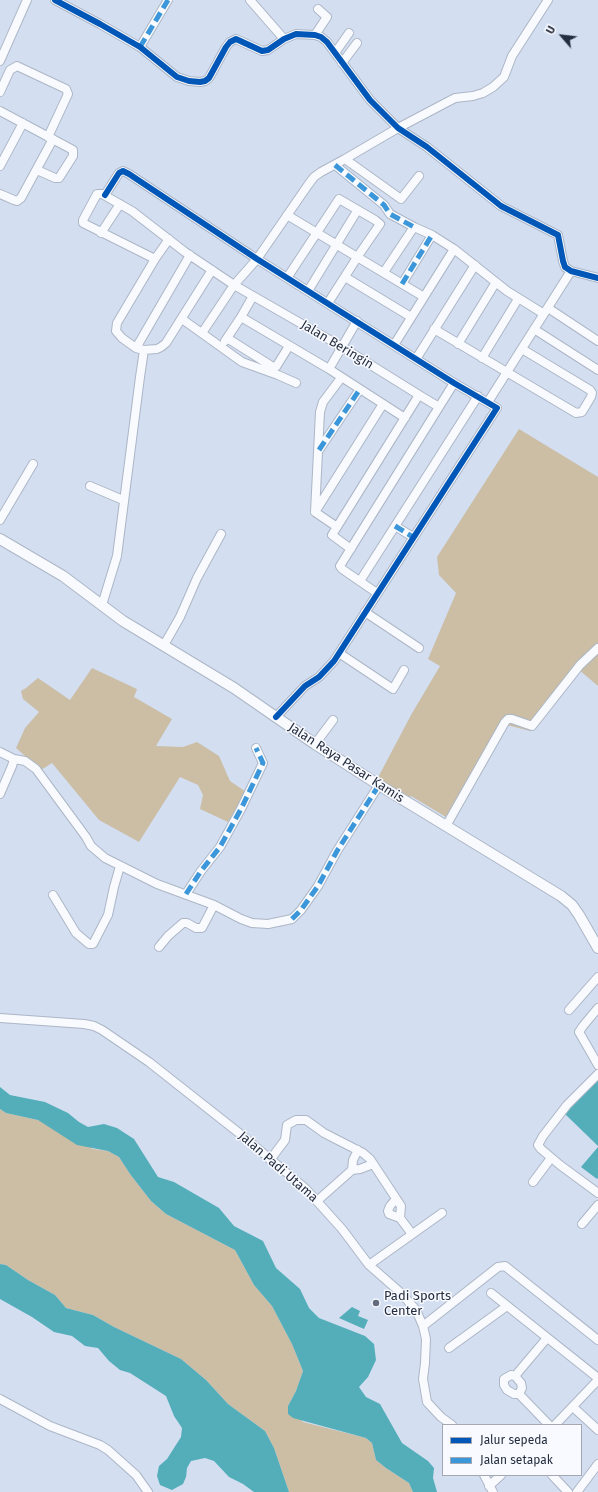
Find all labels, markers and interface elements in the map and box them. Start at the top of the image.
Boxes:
north arrow [542,16,582,56]
text: U [544,24,558,36]
street label: Jalan Beringin [298,317,376,373]
street label: Jalan Raya Pasar Kamis [285,720,407,806]
street label: Jalan Padi Utama [235,1128,321,1206]
place label: Padi Sports Center [384,1288,451,1319]
marker: Padi Sports Center [371,1298,381,1308]
legend [442,1424,582,1476]
text: Jalur sepeda [480,1433,548,1447]
text: Jalan setapak [480,1453,553,1467]

